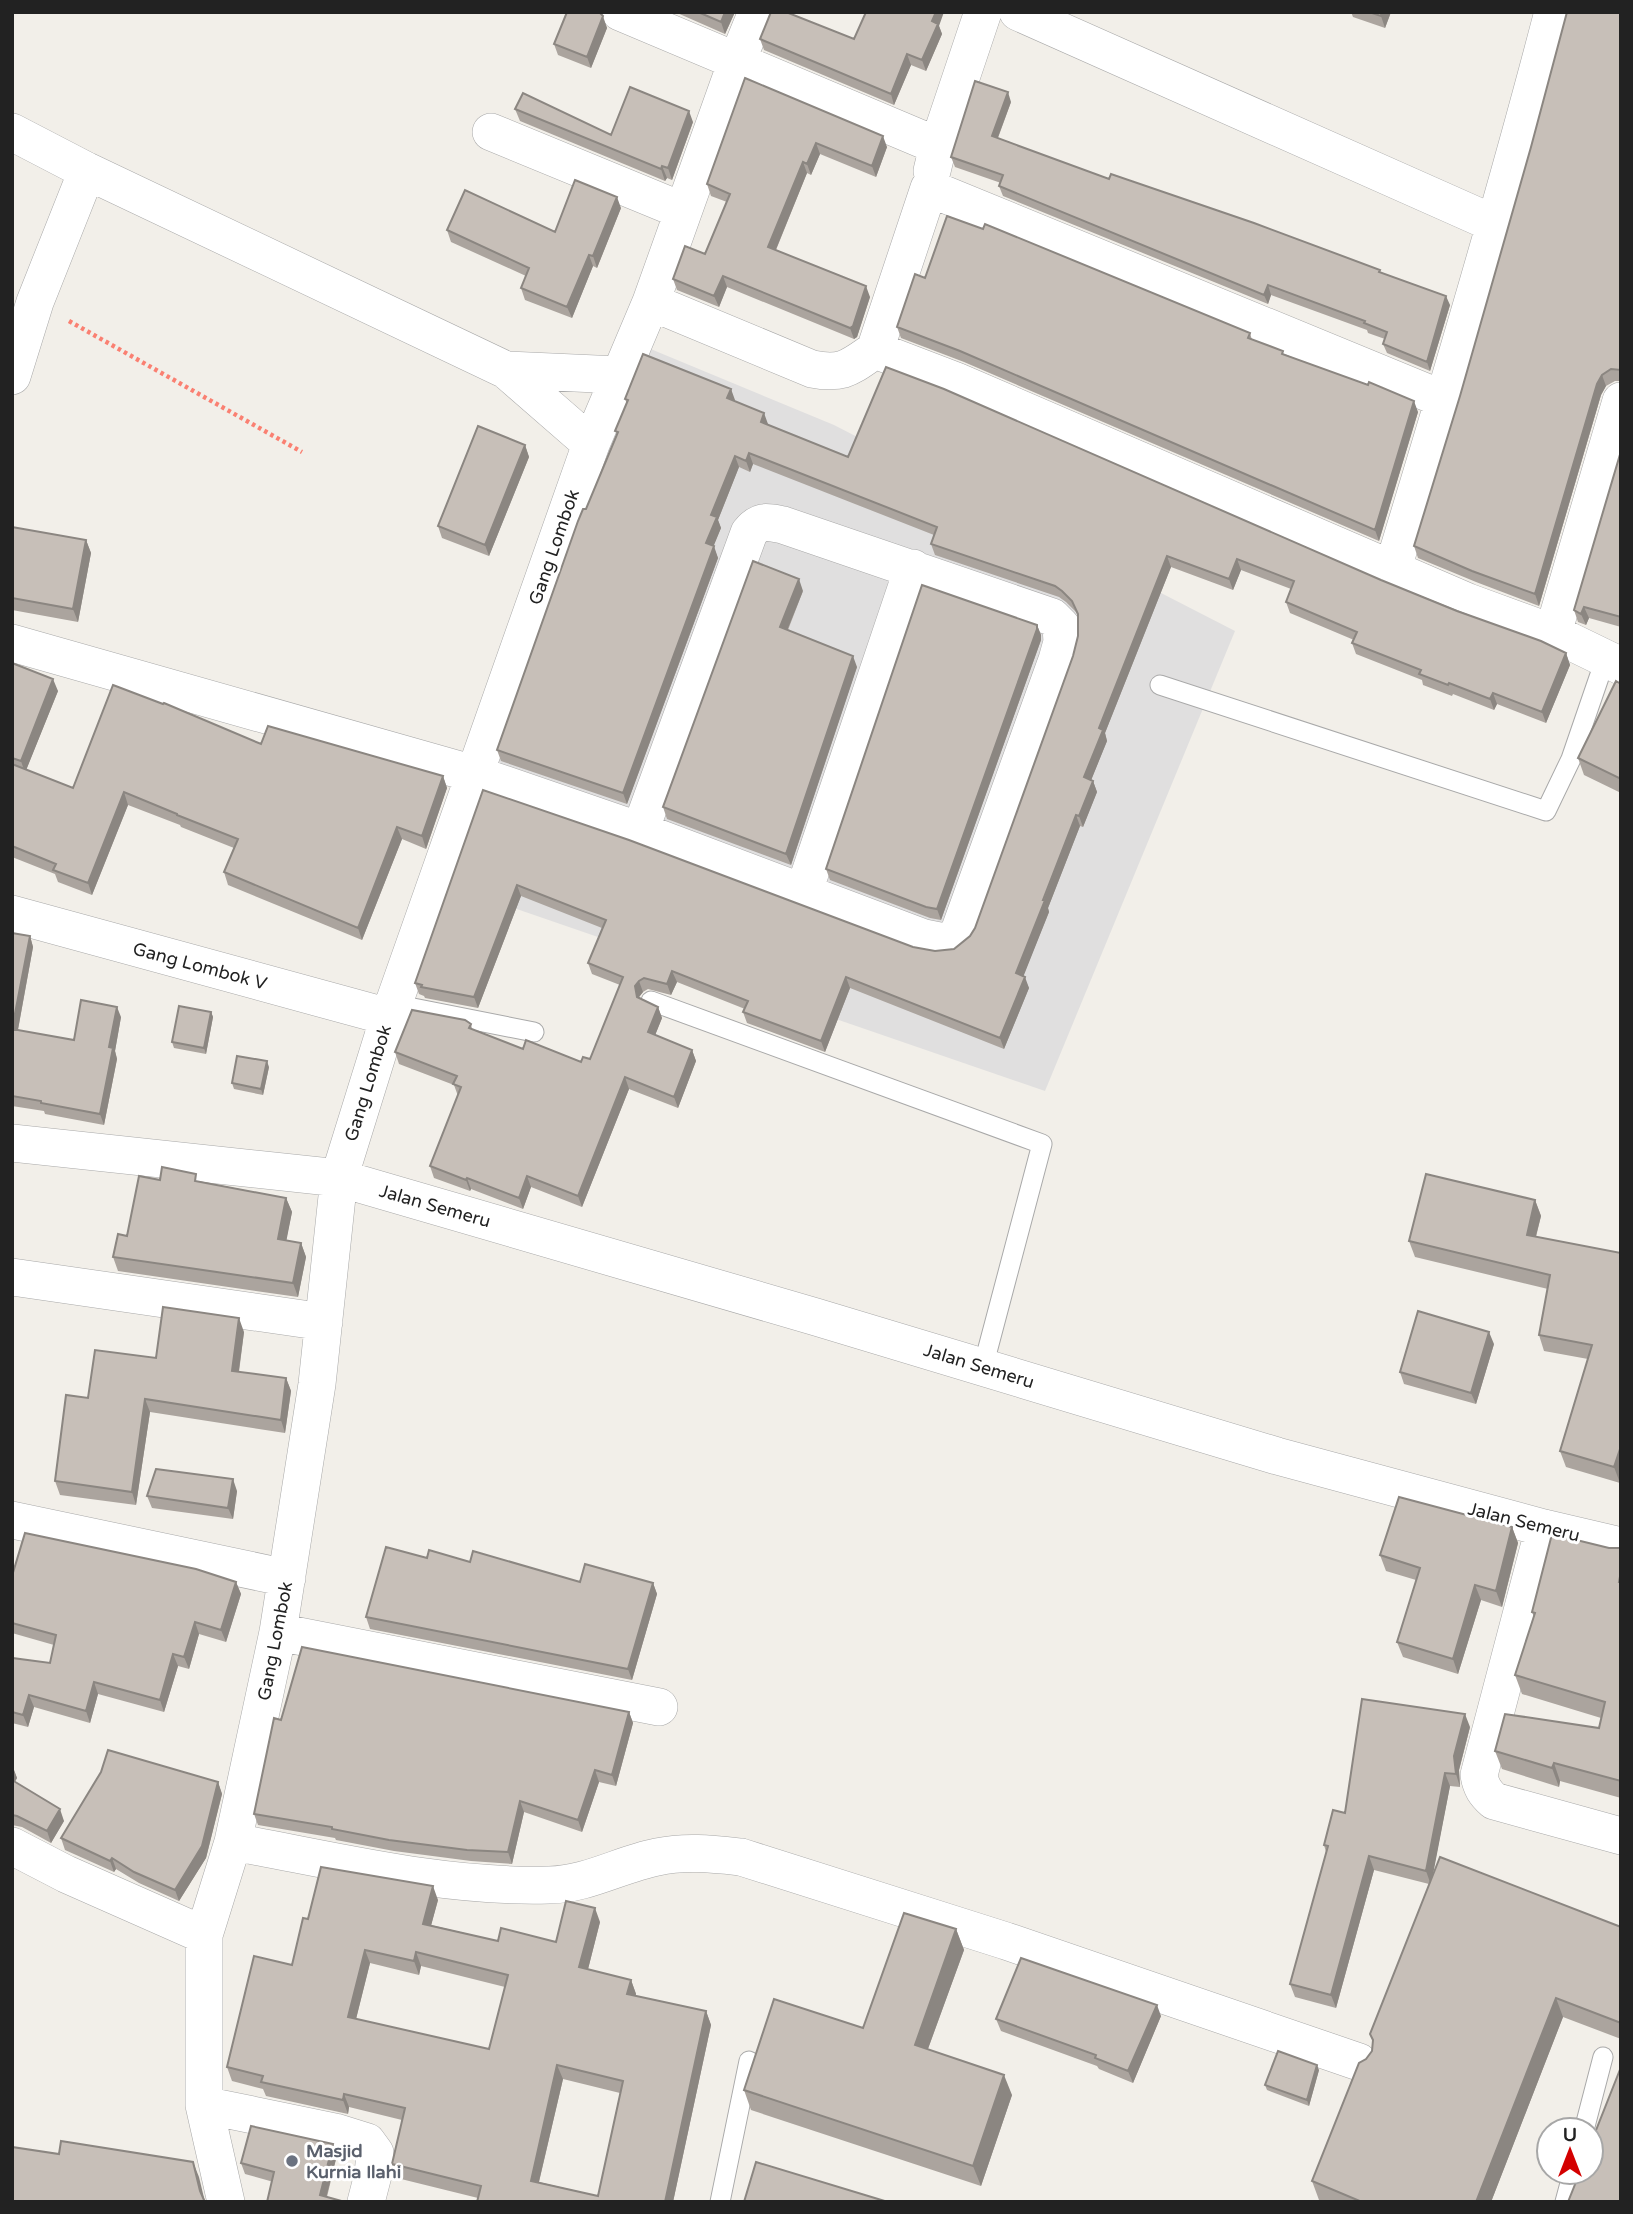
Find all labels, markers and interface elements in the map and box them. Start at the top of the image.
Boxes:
street label: Gang Lombok [524,486,584,608]
street label: Gang Lombok V [131,938,270,995]
street label: Gang Lombok [340,1022,396,1144]
street label: Jalan Semeru [377,1180,493,1232]
street label: Jalan Semeru [921,1339,1037,1393]
street label: Jalan Semeru [1466,1497,1582,1547]
street label: Gang Lombok [253,1579,297,1702]
north arrow [1535,2116,1605,2186]
text: U [1563,2124,1577,2146]
place label: Masjid Kurnia Ilahi [306,2140,401,2183]
marker: Masjid Kurnia Ilahi [284,2153,300,2169]

